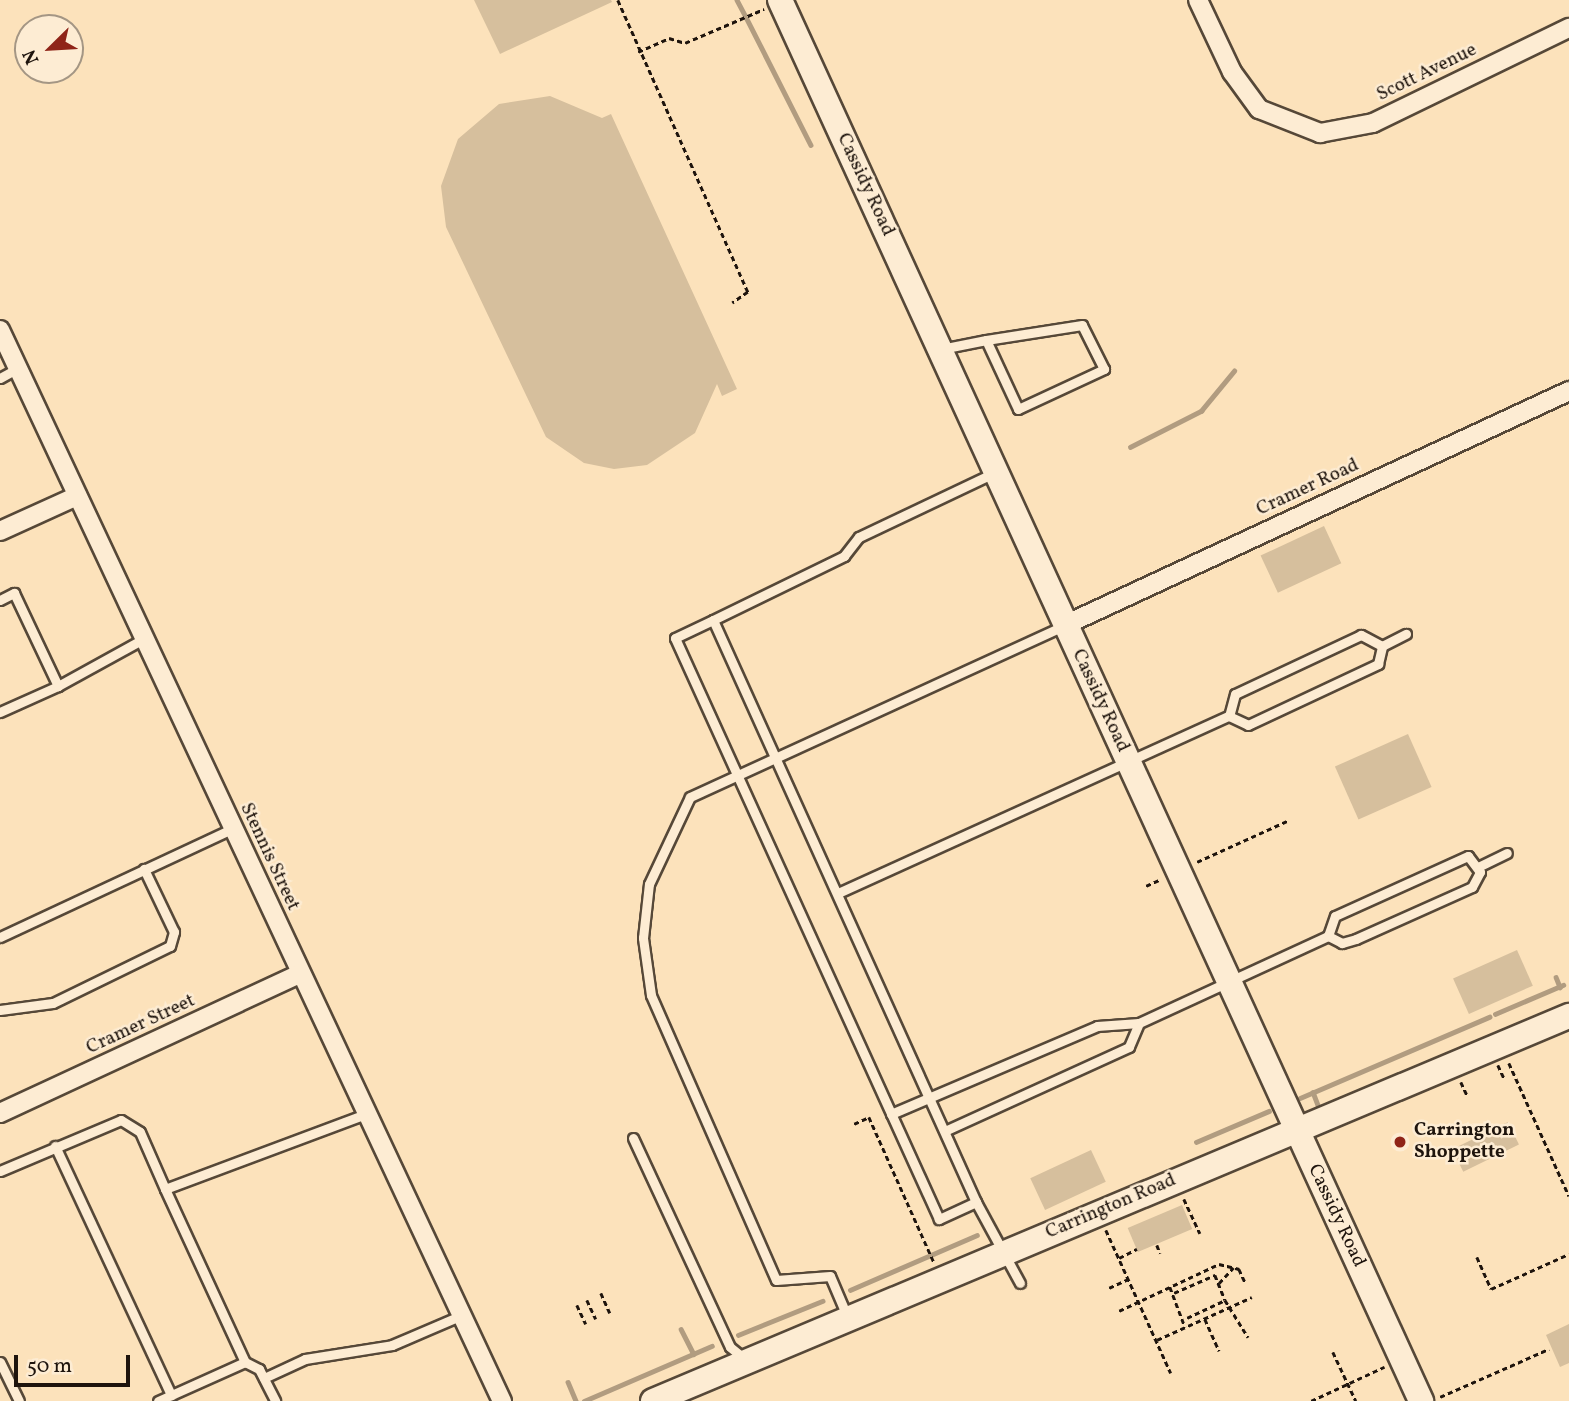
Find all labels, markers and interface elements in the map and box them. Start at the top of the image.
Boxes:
north arrow [14,14,84,84]
street label: Scott Avenue [1373,39,1481,107]
text: N [17,45,46,68]
street label: Cassidy Road [831,130,899,240]
street label: Cramer Road [1253,454,1363,522]
street label: Cassidy Road [1066,646,1134,756]
street label: Stennis Street [234,800,304,914]
street label: Cramer Street [83,990,199,1060]
place label: Carrington Shoppette [1414,1120,1515,1164]
marker: Carrington Shoppette [1392,1134,1408,1150]
street label: Cassidy Road [1302,1161,1370,1271]
street label: Carrington Road [1042,1169,1180,1245]
scale bar [18,1342,133,1386]
text: 50 m [27,1352,72,1381]

